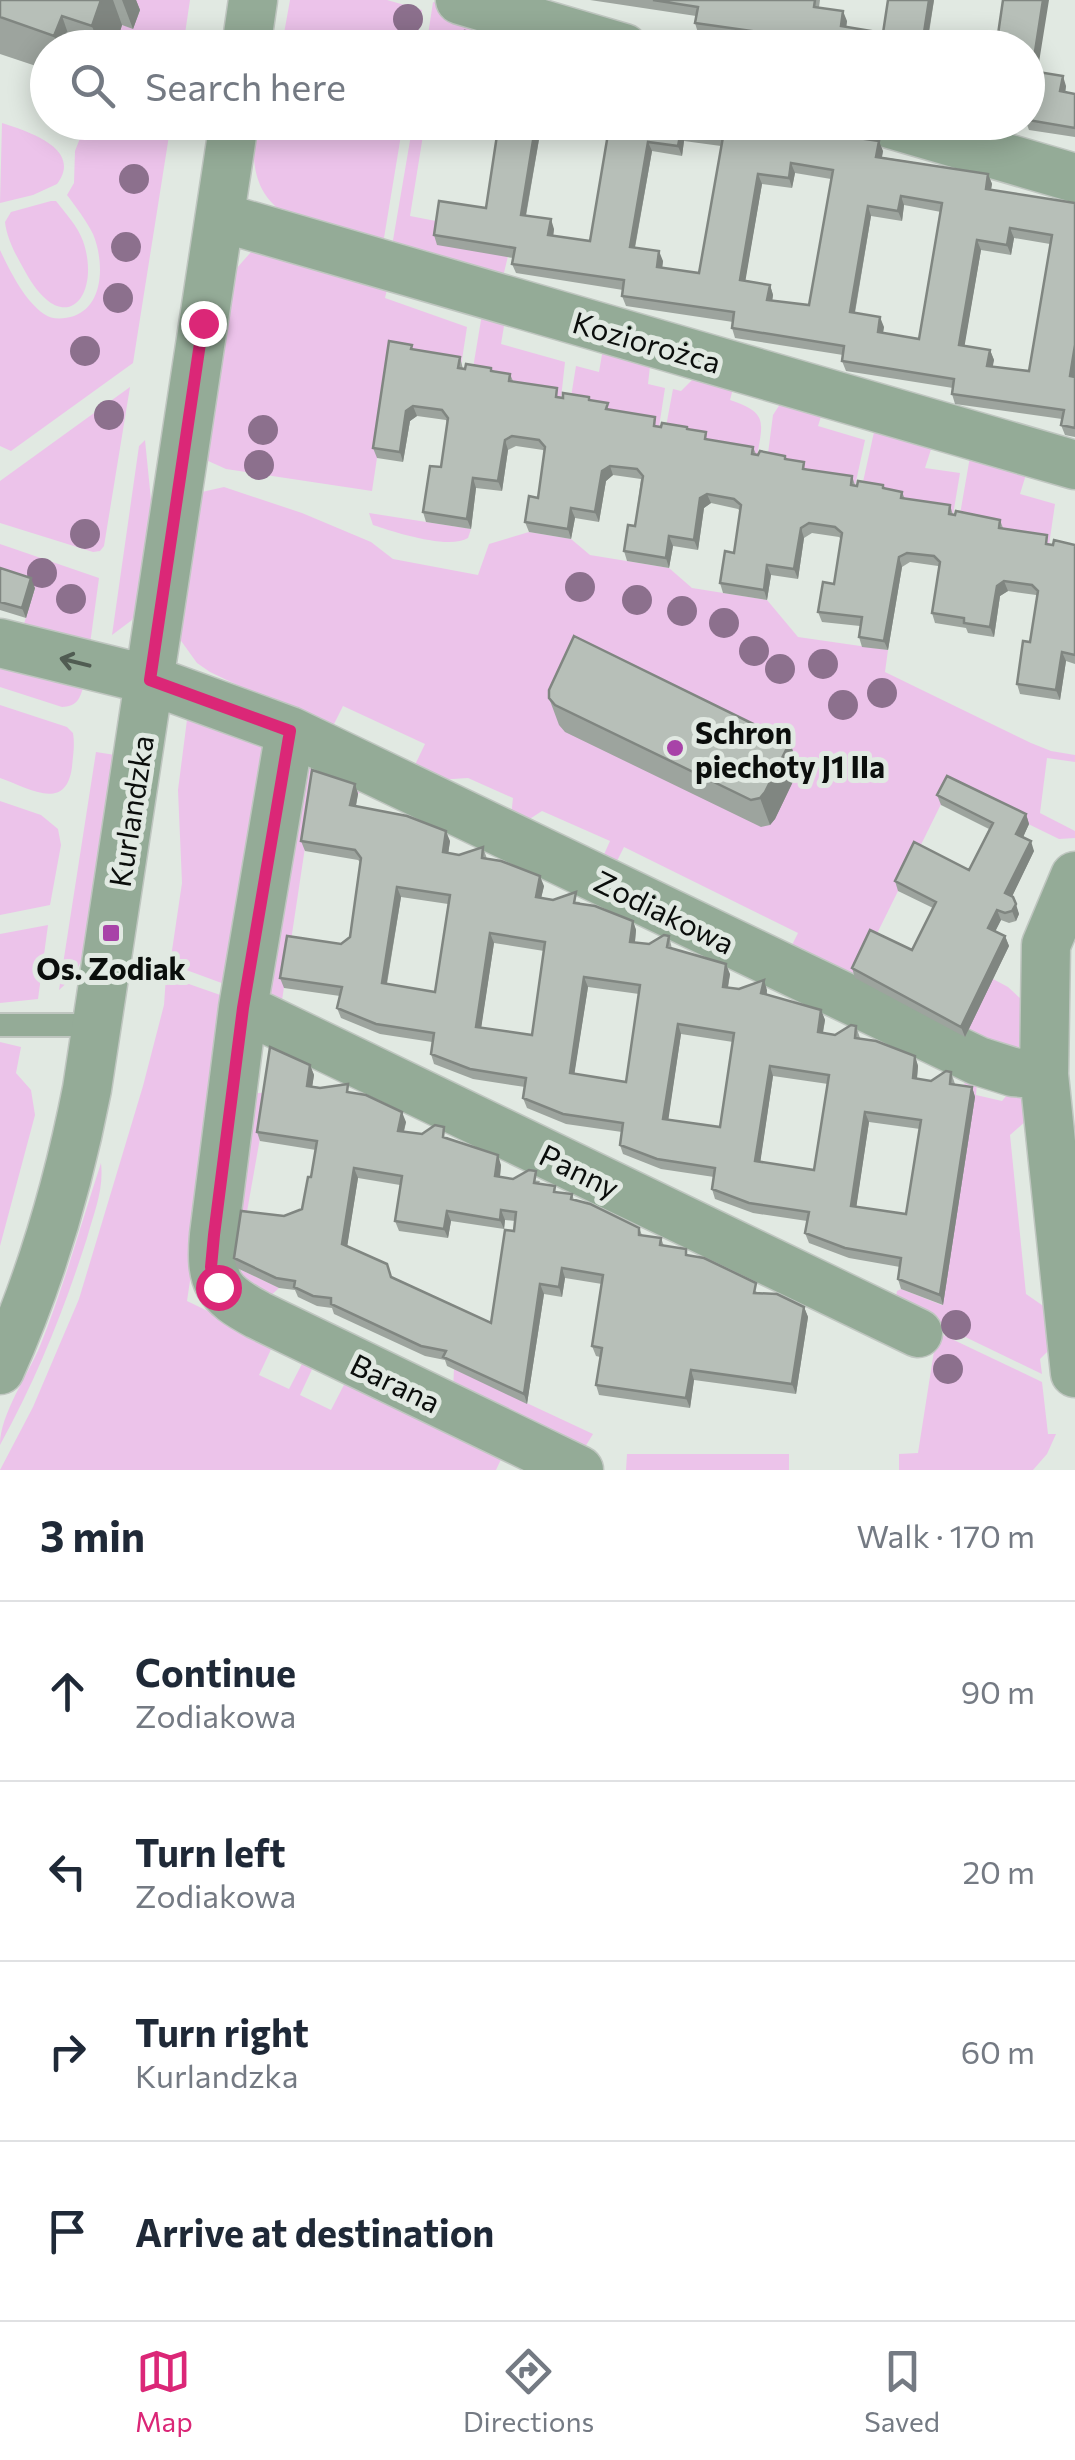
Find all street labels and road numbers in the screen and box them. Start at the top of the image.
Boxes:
street label: Koziorożca [569,302,725,380]
street label: Kurlandzka [100,732,160,890]
street label: Zodiakowa [589,861,741,961]
street label: Panny [534,1135,626,1205]
street label: Barana [345,1344,447,1420]

